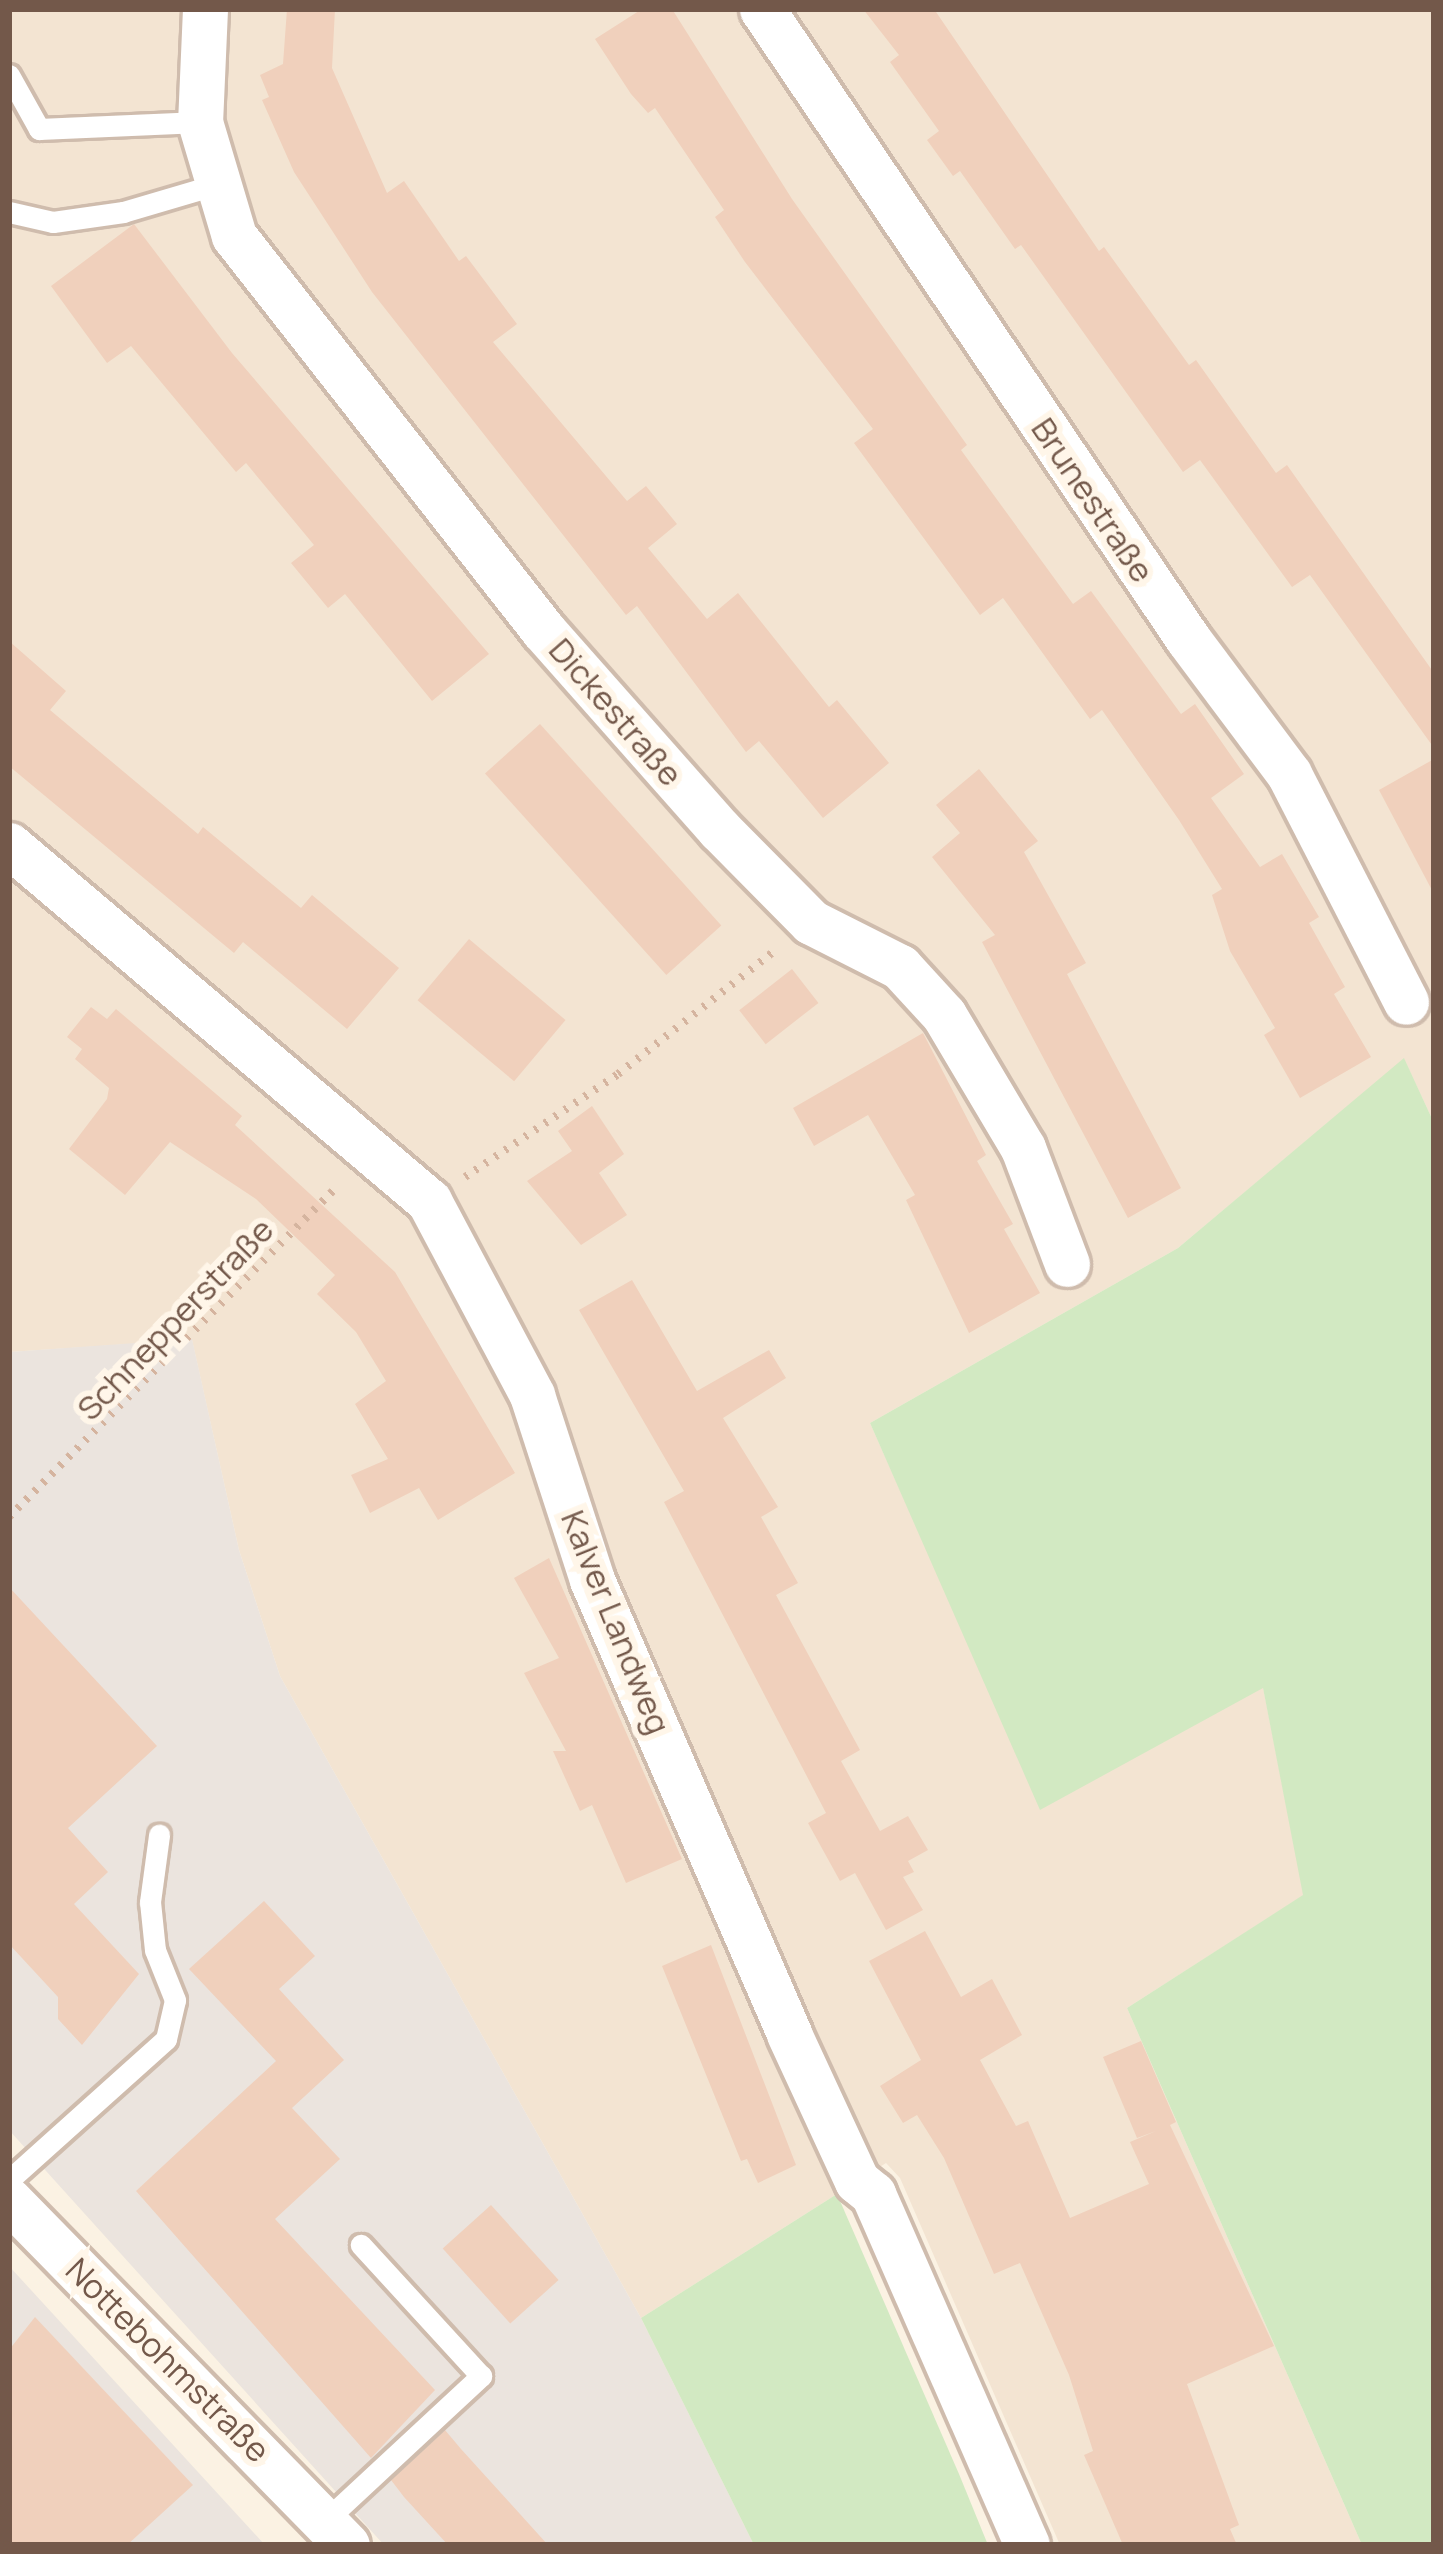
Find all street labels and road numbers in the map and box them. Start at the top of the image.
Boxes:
street label: Brunestraße [1024,410,1162,590]
street label: Dickestraße [541,630,691,794]
street label: Schnepperstraße [69,1210,281,1428]
street label: Kalver Landweg [553,1505,679,1739]
street label: Nottebohmstraße [58,2250,278,2470]

